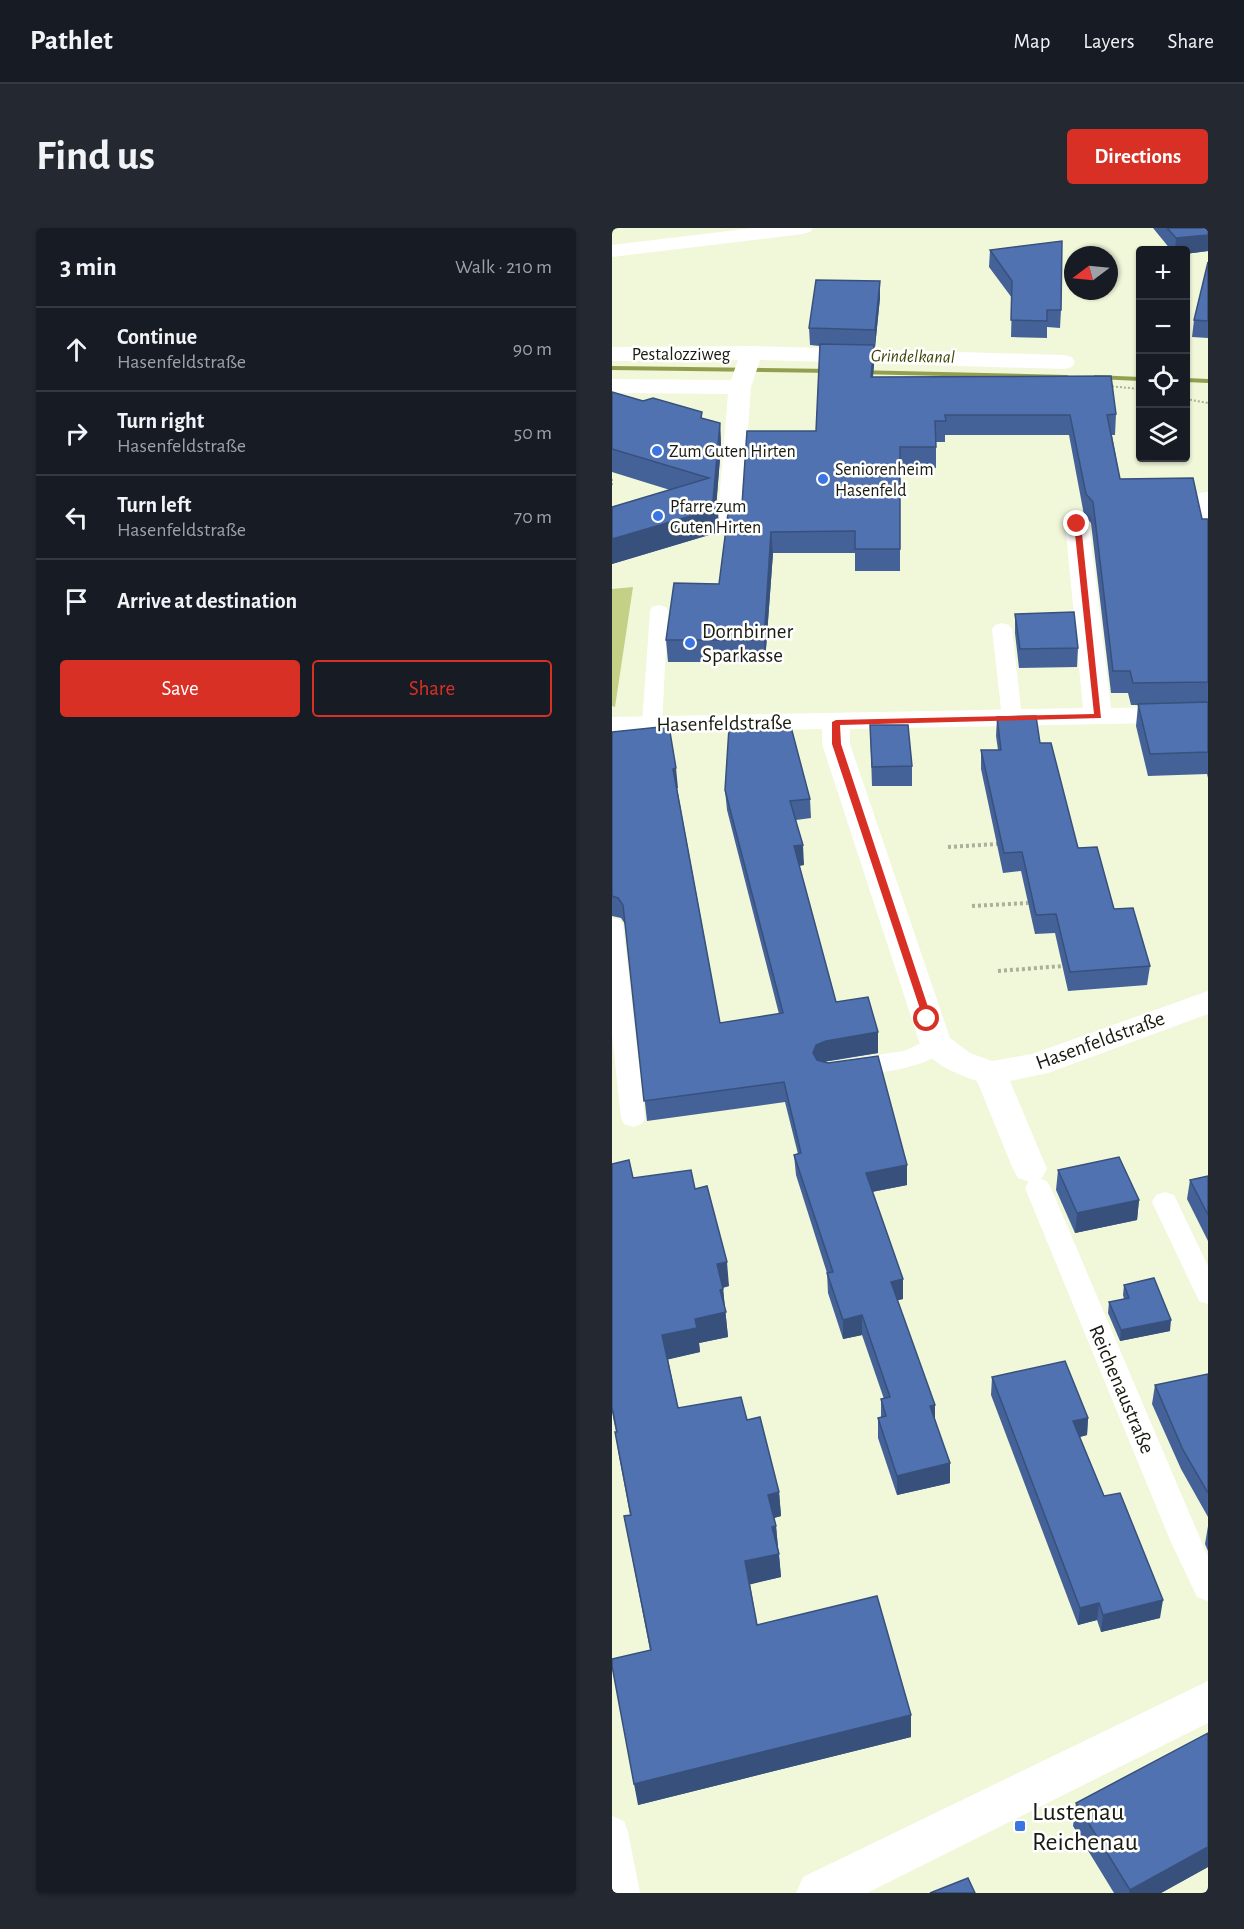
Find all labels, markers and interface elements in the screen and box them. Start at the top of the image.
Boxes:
text: Pathlet [30,27,113,55]
text: Map [1014,31,1050,52]
text: Layers [1083,31,1134,52]
text: Share [1167,31,1214,52]
button: Directions [1067,129,1208,184]
text: Find us [36,135,155,177]
north arrow [1064,246,1118,300]
map controls [1136,246,1190,462]
button: + [1136,246,1190,300]
text: 3 min [60,254,117,280]
text: Walk · 210 m [455,257,552,277]
button: − [1136,300,1190,354]
text: Continue [117,326,197,348]
icon: ahead [60,333,93,366]
text: 90 m [513,339,552,359]
street label: Pestalozziweg [632,346,731,364]
water label: Grindelkanal [871,347,955,367]
text: Hasenfeldstraße [117,352,246,372]
button: locate [1136,354,1190,408]
button: layers [1136,408,1190,462]
text: Turn right [117,410,204,432]
icon: right [60,417,93,450]
text: 50 m [514,423,552,443]
text: Hasenfeldstraße [117,436,246,456]
place label: Zum Guten Hirten [669,443,796,461]
marker: Zum Guten Hirten [650,444,664,458]
place label: Seniorenheim Hasenfeld [835,461,934,500]
marker: Seniorenheim Hasenfeld [816,472,830,486]
text: Turn left [117,494,191,516]
place label: Pfarre zum Guten Hirten [670,498,761,537]
icon: left [60,501,93,534]
text: 70 m [514,507,552,527]
marker: Pfarre zum Guten Hirten [651,509,665,523]
route end [1063,510,1089,536]
text: Hasenfeldstraße [117,520,246,540]
icon: arrive [60,585,93,618]
text: Arrive at destination [117,590,297,612]
place label: Dornbirner Sparkasse [702,621,793,666]
marker: Dornbirner Sparkasse [683,636,697,650]
button: Save [60,660,300,717]
button: Share [312,660,552,717]
street label: Hasenfeldstraße [656,712,792,735]
route start [913,1005,939,1031]
street label: Hasenfeldstraße [1033,1007,1167,1074]
street label: Reichenaustraße [1085,1322,1158,1457]
place label: Lustenau Reichenau [1032,1799,1138,1855]
marker: Lustenau Reichenau [1013,1819,1027,1833]

